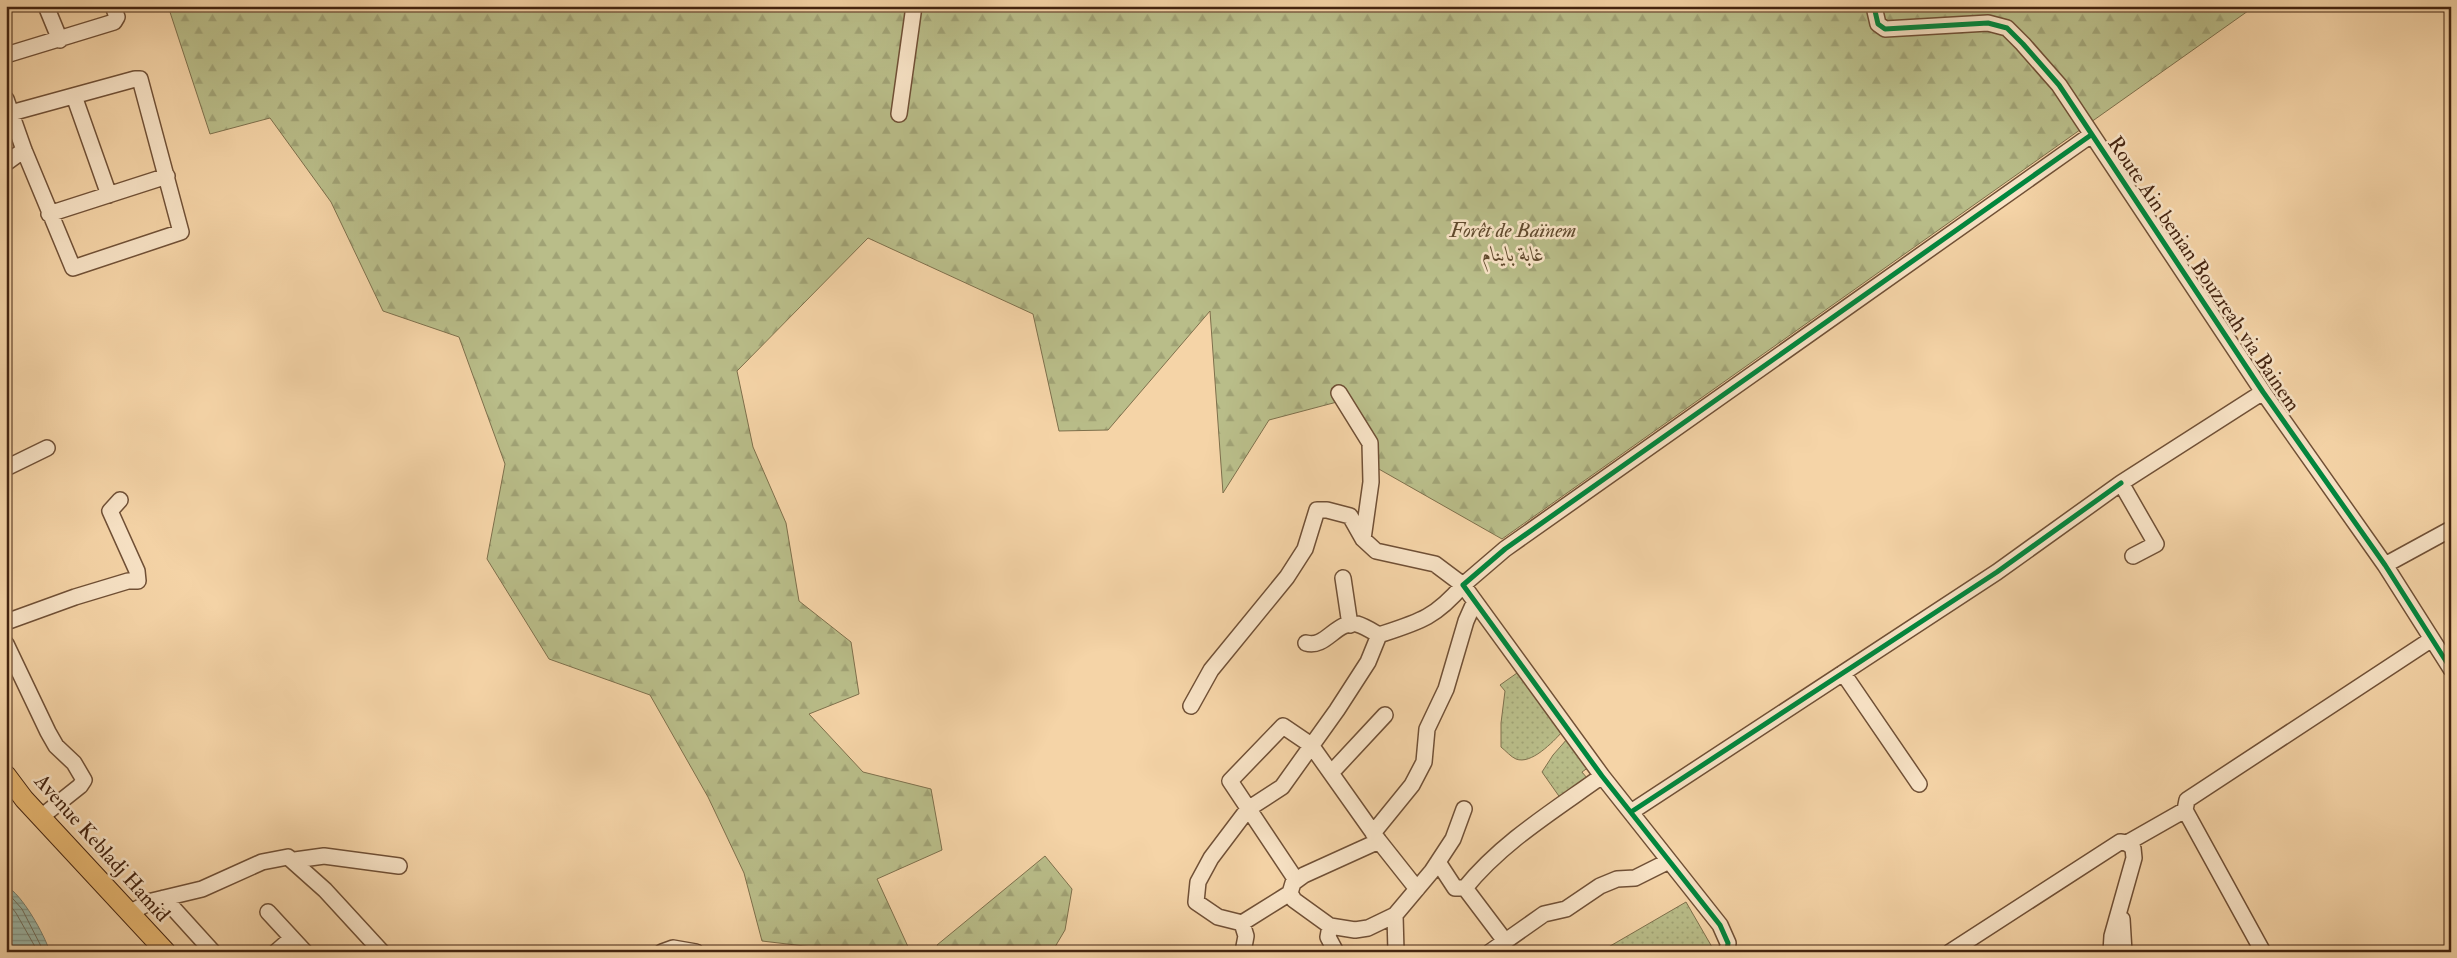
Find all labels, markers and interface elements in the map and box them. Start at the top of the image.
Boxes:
street label: Route Ain benian Bouzreah via Bainem [2102,131,2306,417]
park label: Forêt de Baïnem غابة باينام [1449,217,1576,272]
street label: Avenue Kebladj Hamid [28,768,176,928]

